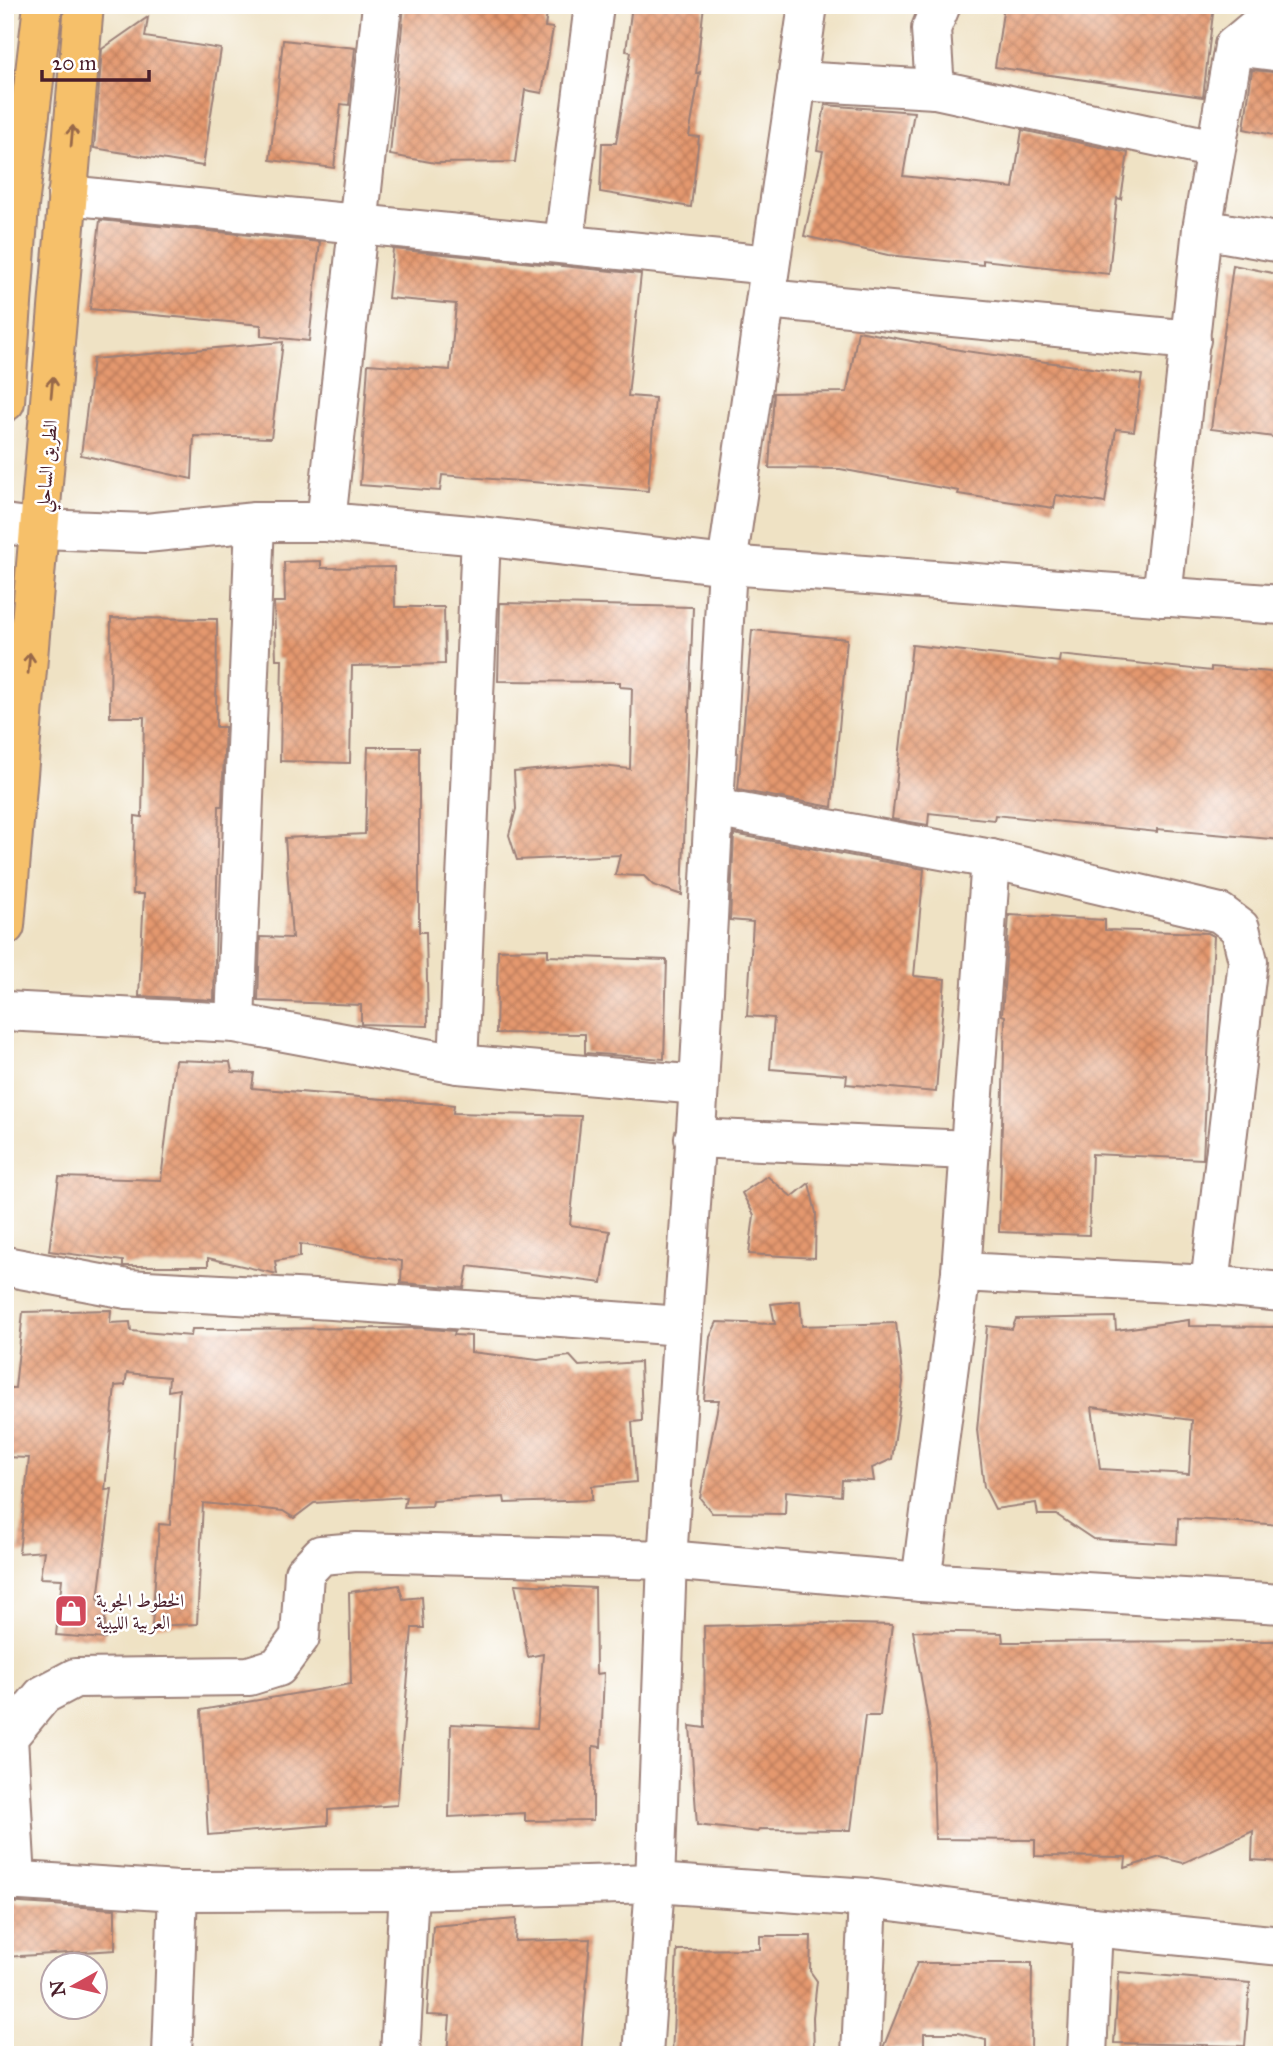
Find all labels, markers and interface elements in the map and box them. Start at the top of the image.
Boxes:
scale bar [42,38,149,82]
text: 20 m [52,50,97,76]
one-way arrow [66,125,79,148]
one-way arrow [46,377,59,399]
street label: الطريق الساحلي [31,419,69,514]
one-way arrow [23,652,36,675]
place label: الخطوط الجوية العربية الليبية [96,1589,184,1635]
shop icon: الخطوط الجوية العربية الليبية [52,1592,90,1630]
north arrow [38,1952,108,2022]
text: N [45,1979,70,1998]

